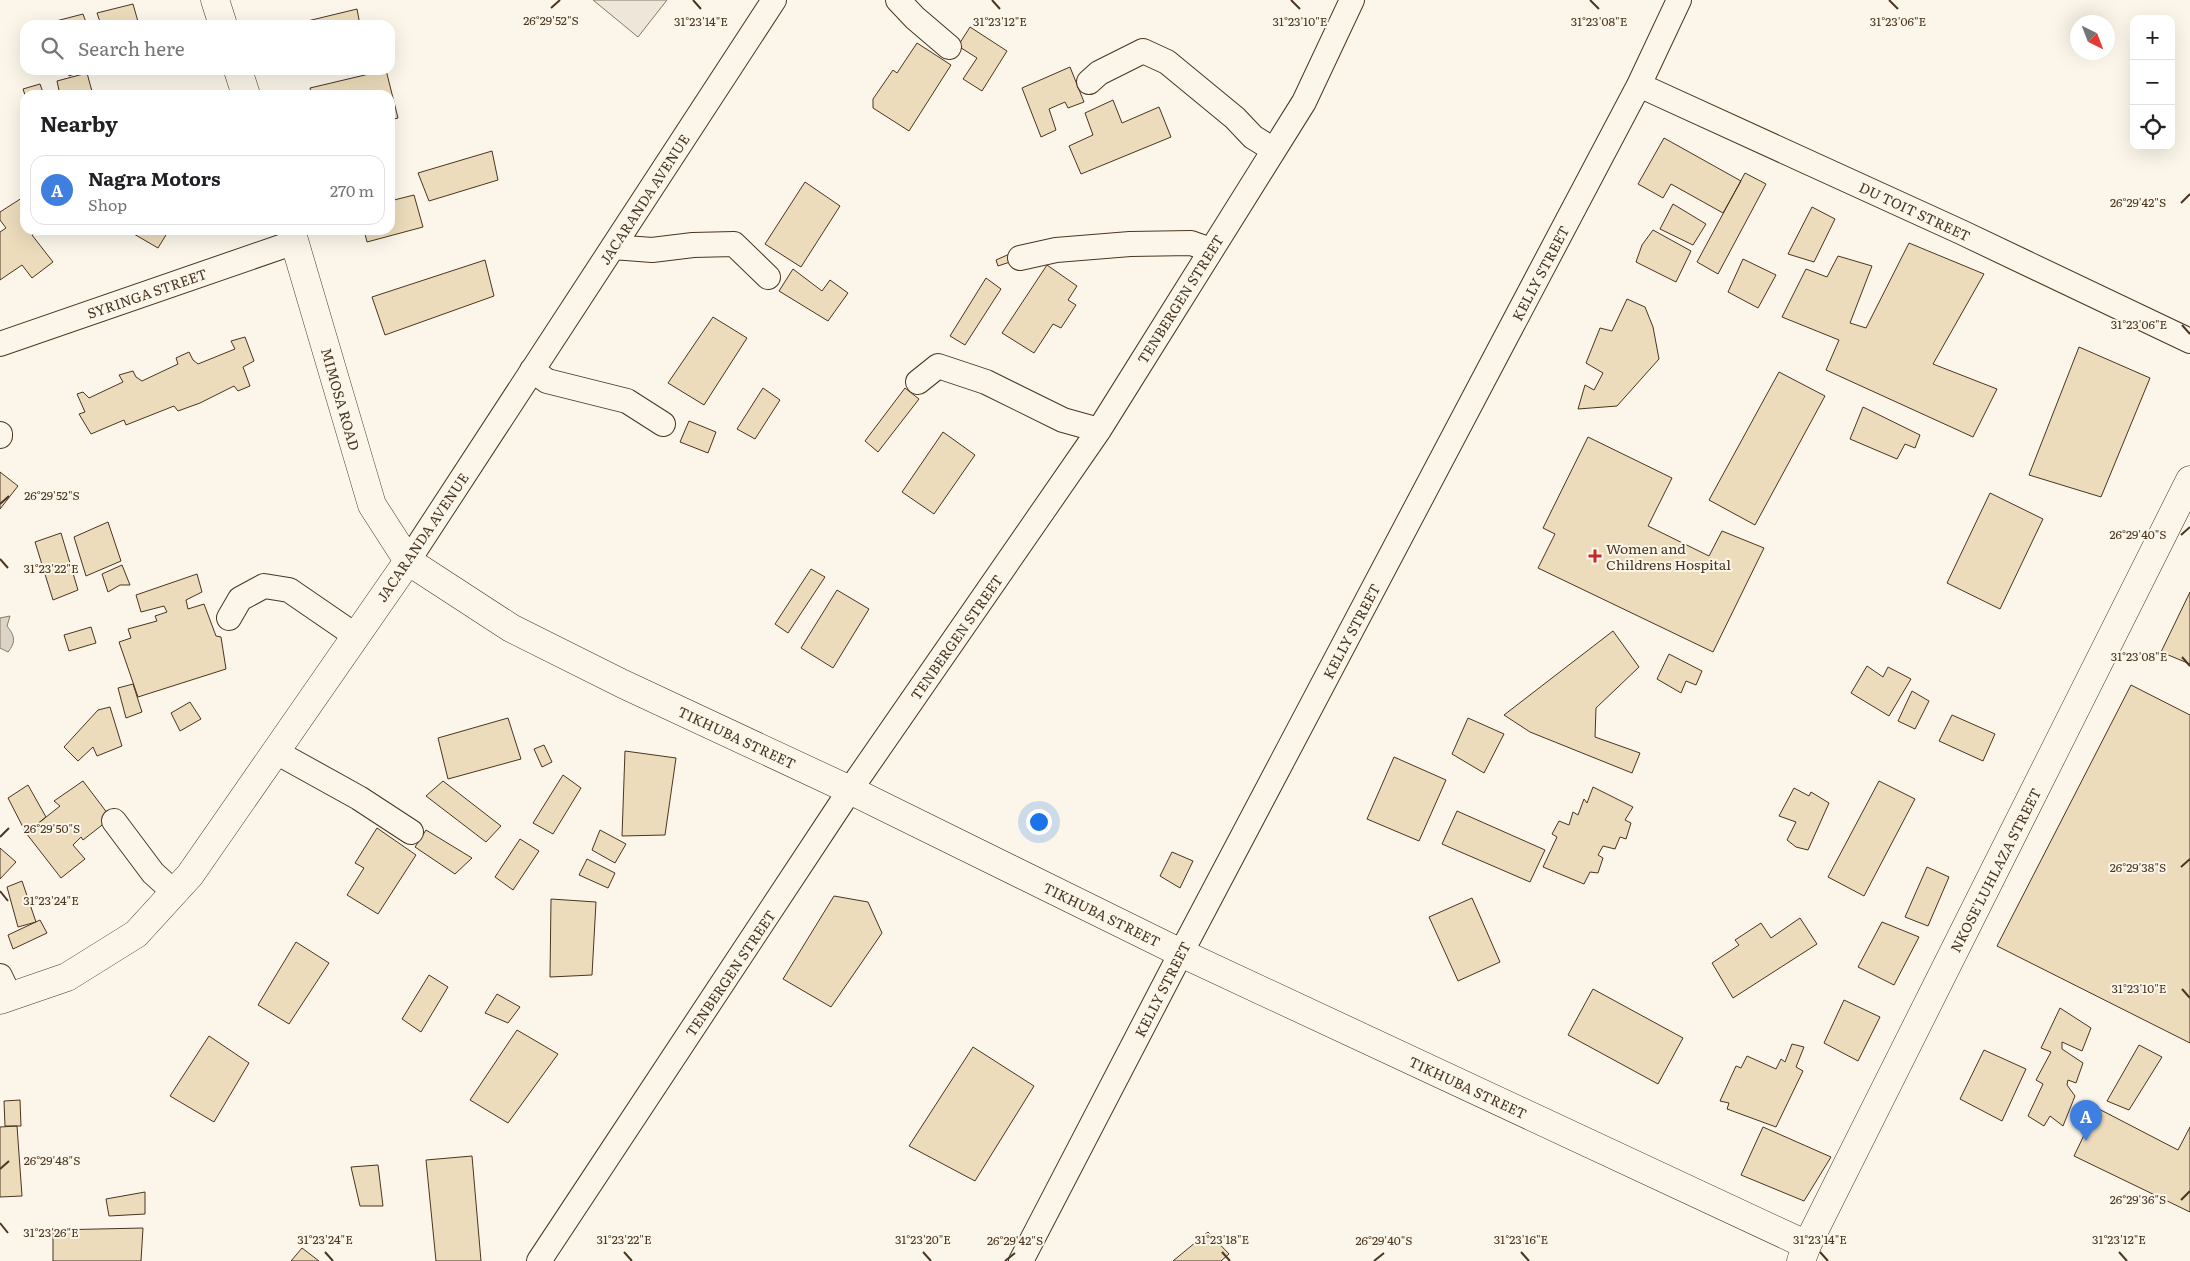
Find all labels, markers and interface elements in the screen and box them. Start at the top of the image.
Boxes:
text: 26°29'52"S [523,11,579,29]
text: 31°23'14"E [674,12,728,30]
text: 31°23'12"E [973,12,1027,30]
text: 31°23'10"E [1273,12,1328,30]
text: 31°23'08"E [1571,12,1628,30]
text: 31°23'06"E [1870,12,1927,30]
north arrow [2070,15,2115,60]
map controls [2130,15,2175,150]
button: + [2130,15,2175,60]
search box [20,20,395,75]
icon: search [38,34,66,62]
text: Search here [78,34,185,62]
button: − [2130,60,2175,105]
button: locate [2130,105,2175,150]
text: Nearby [40,107,118,138]
street label: JACARANDA AVENUE [594,130,694,268]
text: Nagra Motors [88,164,221,192]
street label: DU TOIT STREET [1856,176,1974,246]
text: A [51,178,63,202]
text: 270 m [330,178,374,202]
text: Shop [88,192,127,216]
text: 26°29'42"S [2110,193,2166,211]
street label: KELLY STREET [1507,222,1573,324]
street label: TENBERGEN STREET [1132,231,1228,367]
street label: SYRINGA STREET [84,263,210,323]
text: 31°23'06"E [2111,315,2168,333]
street label: MIMOSA ROAD [317,345,365,453]
street label: JACARANDA AVENUE [371,468,473,606]
text: 26°29'52"S [24,486,80,504]
text: 26°29'40"S [2109,525,2167,543]
place label: Women and Childrens Hospital [1606,538,1731,574]
marker: Women and Childrens Hospital [1588,549,1602,563]
text: 31°23'22"E [23,559,79,577]
street label: TENBERGEN STREET [905,570,1007,704]
street label: KELLY STREET [1318,580,1384,682]
text: 31°23'08"E [2111,647,2168,665]
street label: TIKHUBA STREET [675,701,799,773]
street label: NKOSE'LUHLAZA STREET [1945,784,2045,956]
your location [1026,809,1052,835]
text: 26°29'50"S [24,819,80,837]
text: 26°29'38"S [2110,858,2166,876]
street label: TIKHUBA STREET [1040,877,1164,951]
text: 31°23'24"E [23,891,79,909]
street label: TENBERGEN STREET [680,906,780,1040]
street label: KELLY STREET [1129,938,1195,1040]
text: 31°23'10"E [2112,979,2167,997]
street label: TIKHUBA STREET [1406,1051,1530,1123]
pin: A [2070,1100,2102,1141]
text: 26°29'48"S [24,1151,80,1169]
text: 26°29'36"S [2110,1190,2166,1208]
text: 31°23'26"E [23,1223,79,1241]
text: 31°23'24"E [297,1230,353,1248]
text: 31°23'22"E [596,1230,652,1248]
text: 31°23'20"E [895,1230,951,1248]
text: 31°23'18"E [1195,1230,1250,1248]
text: 31°23'16"E [1494,1230,1549,1248]
text: 31°23'14"E [1793,1230,1847,1248]
text: 31°23'12"E [2092,1230,2146,1248]
text: 26°29'42"S [987,1231,1043,1249]
text: 26°29'40"S [1355,1231,1413,1249]

